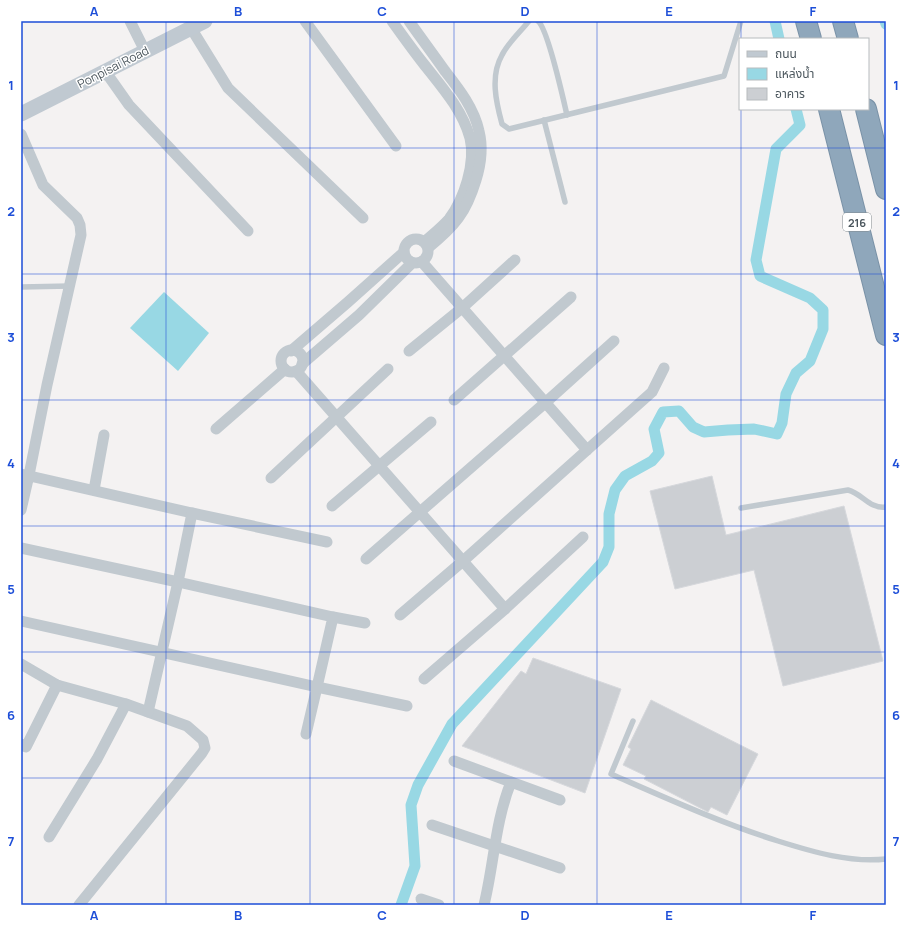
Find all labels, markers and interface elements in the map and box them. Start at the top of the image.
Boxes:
text: A [90,2,99,20]
text: B [234,2,242,20]
text: C [377,2,387,20]
text: D [520,2,530,20]
text: E [665,2,673,20]
text: F [810,2,817,20]
legend [739,38,869,110]
street label: Ponpisai Road [74,42,152,92]
text: ถนน [775,45,797,62]
text: แหล่งน้ำ [775,65,814,82]
text: 1 [8,76,14,94]
text: 1 [893,76,899,94]
text: อาคาร [775,85,805,102]
text: 2 [7,202,15,220]
text: 2 [892,202,900,220]
road number: 216 [843,213,871,231]
text: 3 [7,328,15,346]
text: 3 [892,328,900,346]
text: 4 [7,454,15,472]
text: 4 [892,454,900,472]
text: 5 [7,580,15,598]
text: 5 [892,580,900,598]
text: 6 [7,706,15,724]
text: 6 [892,706,900,724]
text: 7 [8,832,15,850]
text: 7 [893,832,900,850]
text: A [90,906,99,924]
text: B [234,906,242,924]
text: C [377,906,387,924]
text: D [520,906,530,924]
text: E [665,906,673,924]
text: F [810,906,817,924]

